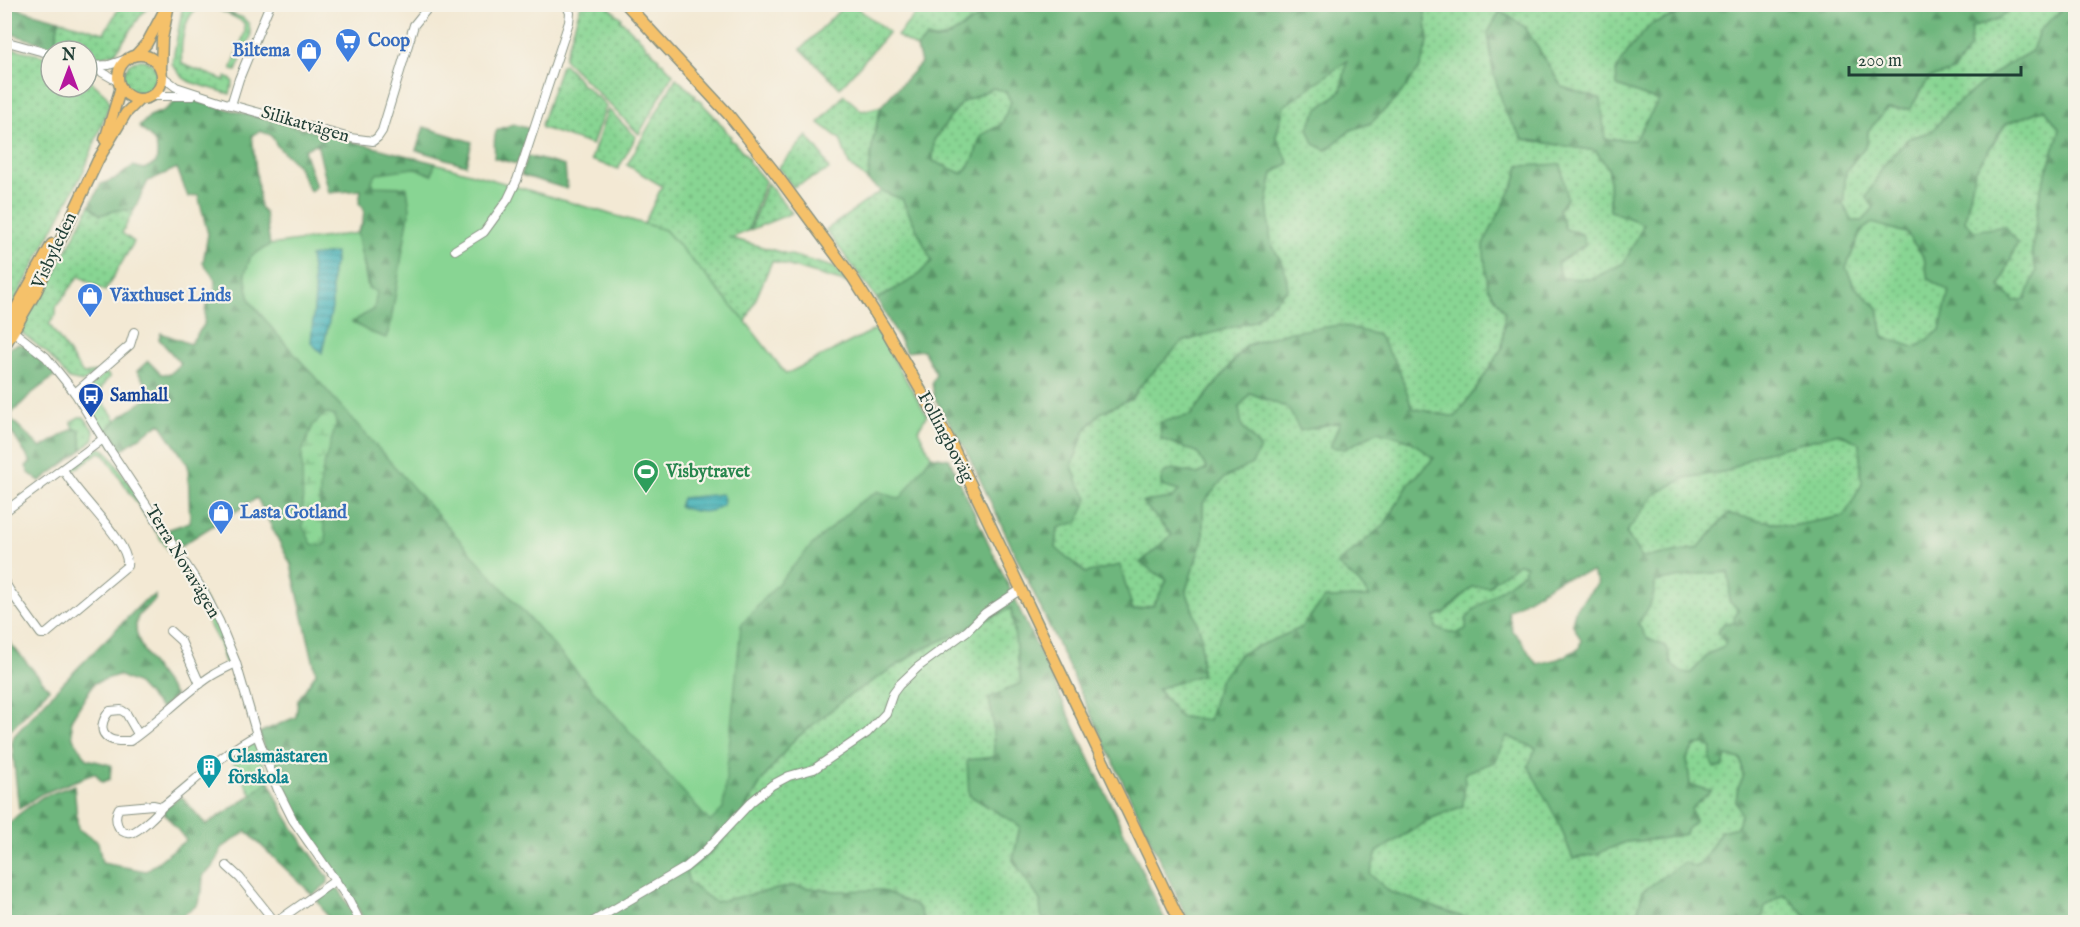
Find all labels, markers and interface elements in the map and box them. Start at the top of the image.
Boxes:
supermarket icon: Coop [333,26,363,64]
place label: Coop [368,30,410,53]
shop icon: Biltema [294,36,324,74]
north arrow [39,39,99,99]
scale bar [1849,39,2022,77]
place label: Biltema [232,40,291,63]
text: N [61,46,76,66]
text: 200 m [1858,50,1902,73]
street label: Silikatvägen [258,101,352,149]
street label: Visbyleden [27,209,83,294]
shop icon: Växthuset Linds [75,281,105,319]
place label: Växthuset Linds [109,285,232,308]
bus stop icon: Samhall [76,381,106,419]
place label: Samhall [110,385,169,408]
street label: Follingboväg [911,388,979,487]
sports icon: Visbytravet [631,457,661,495]
place label: Visbytravet [665,461,751,484]
shop icon: Lasta Gotland [206,498,236,536]
street label: Terra Novavägen [139,501,225,623]
place label: Lasta Gotland [240,502,347,525]
place label: Glasmästaren förskola [228,746,328,790]
building icon: Glasmästaren förskola [194,752,224,790]

